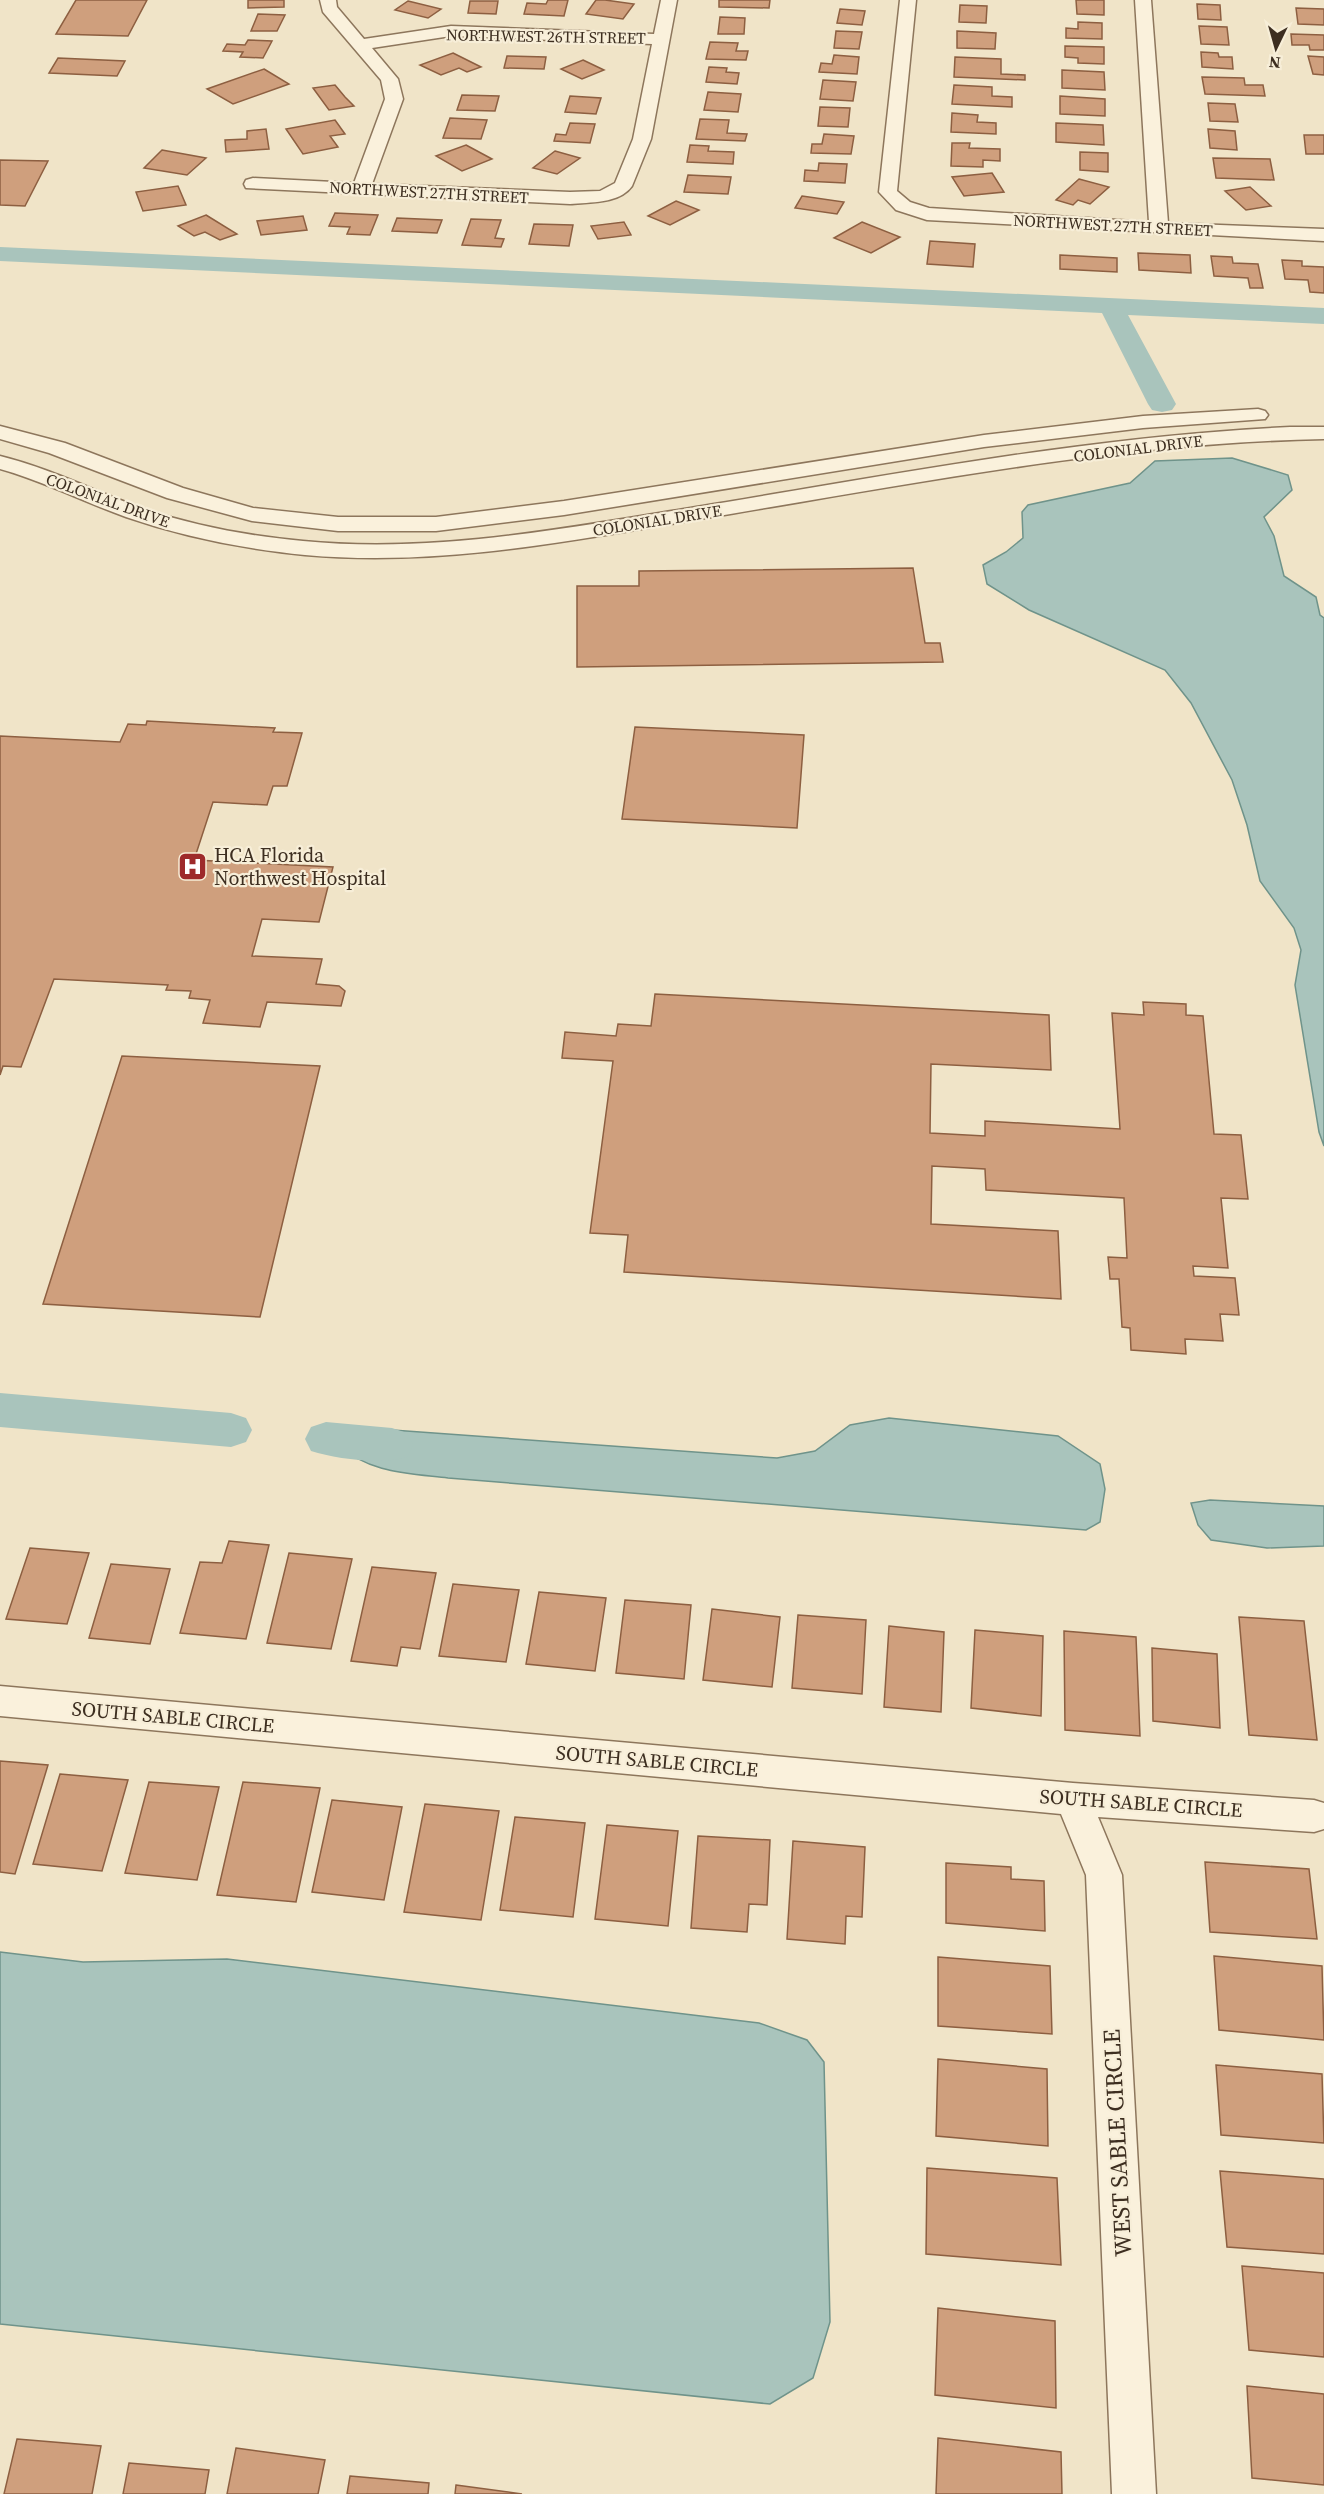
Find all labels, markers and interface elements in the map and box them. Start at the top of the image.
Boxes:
north arrow [1246,18,1306,78]
street label: NORTHWEST 26TH STREET [446,23,646,49]
text: N [1268,51,1281,74]
street label: NORTHWEST 27TH STREET [329,176,530,208]
street label: NORTHWEST 27TH STREET [1013,209,1214,241]
street label: COLONIAL DRIVE [1072,429,1204,467]
street label: COLONIAL DRIVE [43,467,173,533]
street label: COLONIAL DRIVE [591,499,723,541]
place label: HCA Florida Northwest Hospital [214,841,386,892]
hospital icon: HCA Florida Northwest Hospital [177,850,209,882]
street label: SOUTH SABLE CIRCLE [71,1694,275,1740]
street label: SOUTH SABLE CIRCLE [555,1738,759,1784]
street label: SOUTH SABLE CIRCLE [1039,1782,1243,1824]
street label: WEST SABLE CIRCLE [1095,2028,1139,2258]

